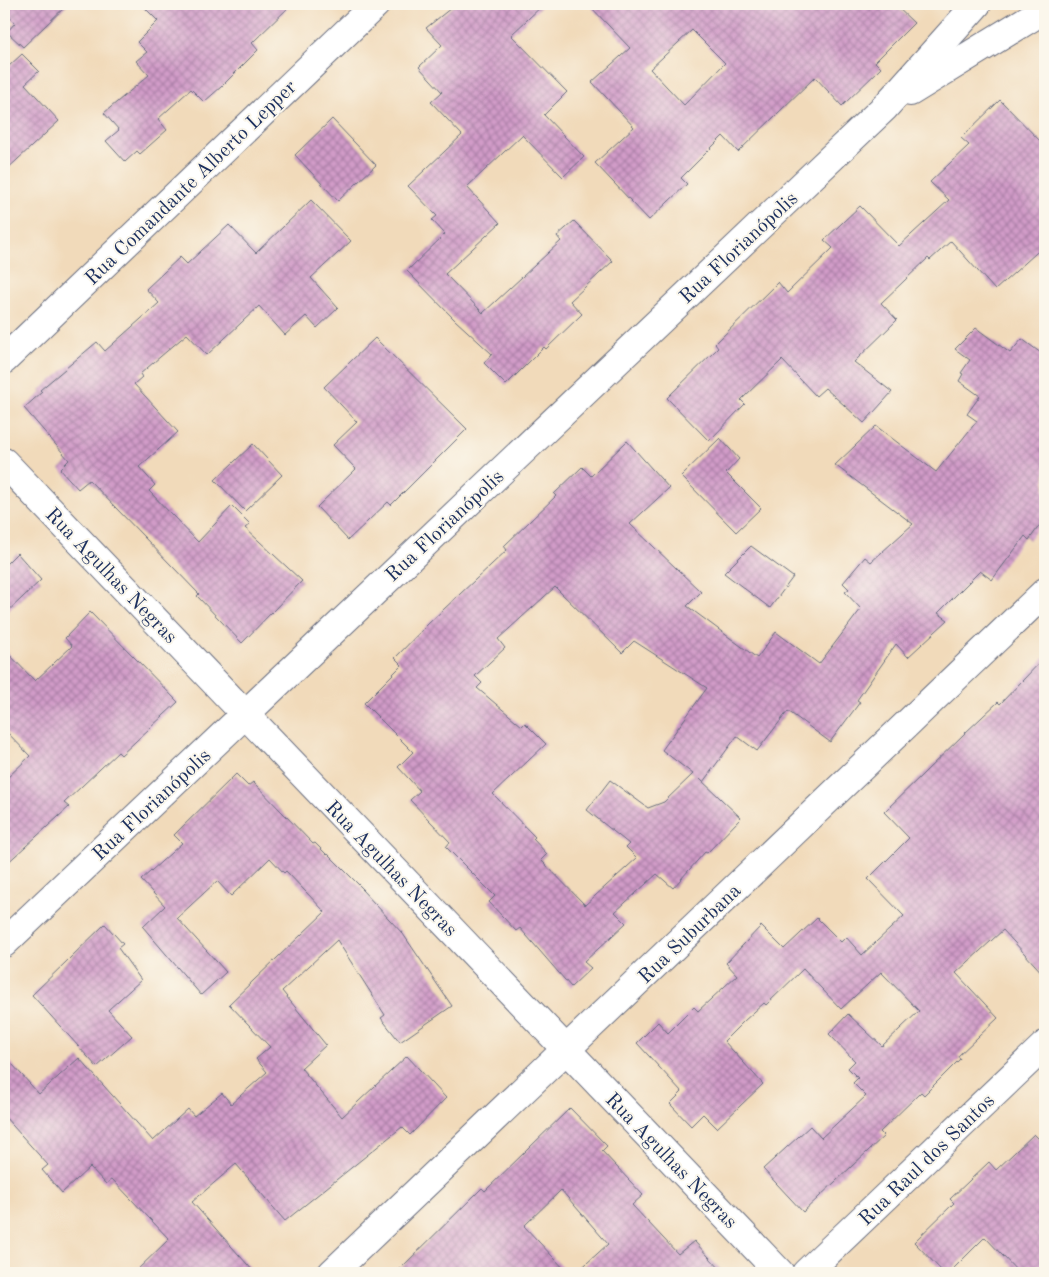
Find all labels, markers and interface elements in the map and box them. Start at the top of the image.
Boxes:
street label: Rua Comandante Alberto Lepper [82,77,301,290]
street label: Rua Florianópolis [676,189,802,308]
street label: Rua Florianópolis [382,467,508,586]
street label: Rua Agulhas Negras [41,505,180,648]
street label: Rua Florianópolis [89,746,215,865]
street label: Rua Agulhas Negras [321,798,460,941]
street label: Rua Suburbana [635,881,745,988]
street label: Rua Agulhas Negras [601,1090,740,1233]
street label: Rua Raul dos Santos [856,1091,999,1230]

